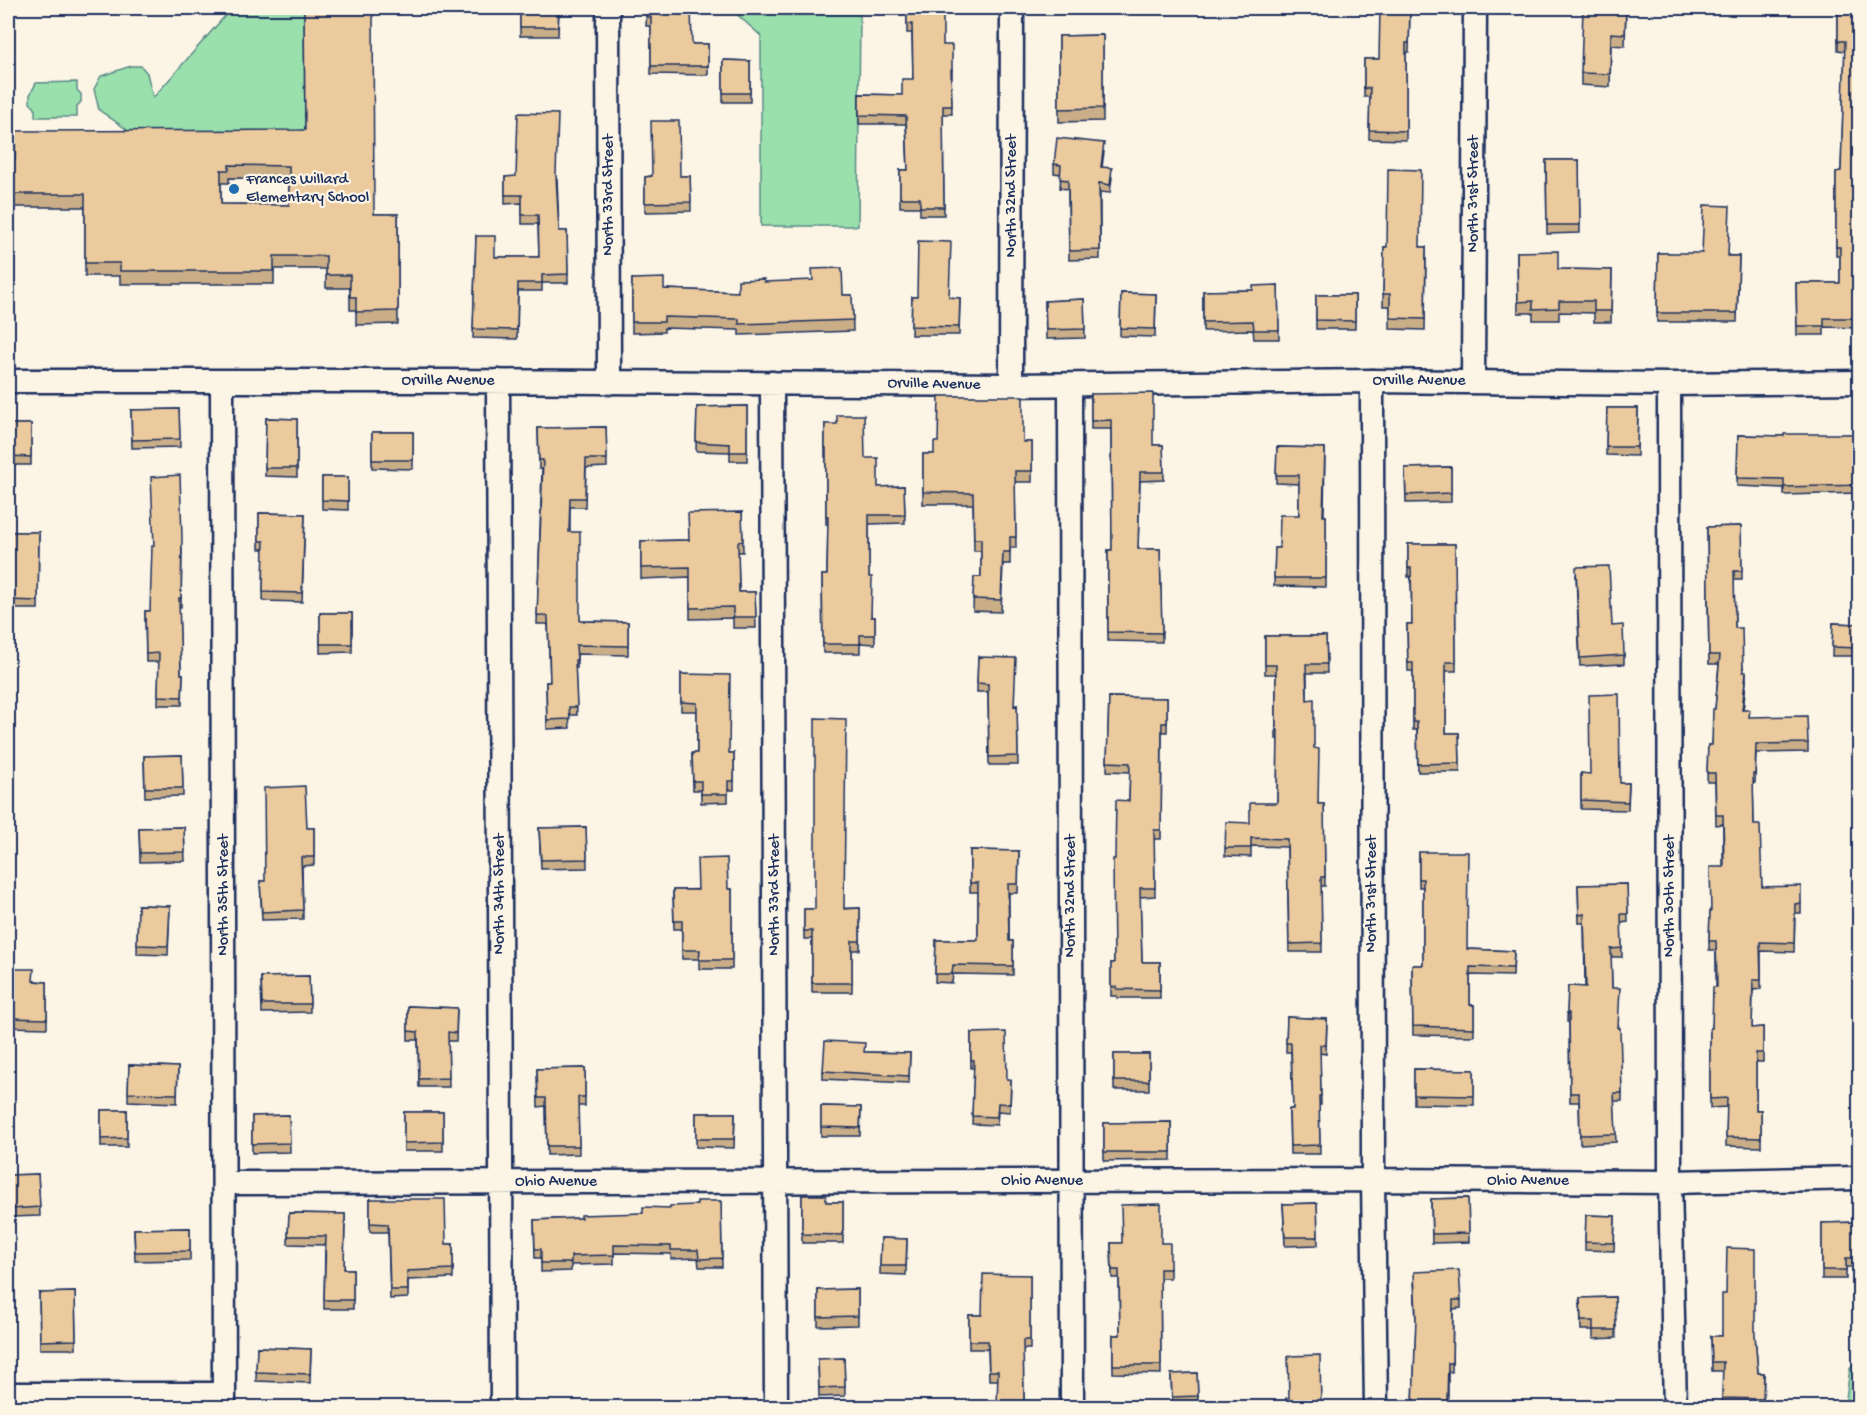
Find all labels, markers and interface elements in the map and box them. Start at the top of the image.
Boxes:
street label: North 33rd Street [600,133,619,256]
street label: North 32nd Street [1003,133,1022,257]
street label: North 31st Street [1465,134,1484,252]
place label: Frances Willard Elementary School [245,171,369,208]
marker: Frances Willard Elementary School [227,182,241,196]
street label: Orville Avenue [401,372,495,391]
street label: Orville Avenue [1372,372,1466,391]
street label: Orville Avenue [887,375,981,395]
street label: North 34th Street [491,832,510,954]
street label: North 35th Street [215,833,234,956]
street label: North 33rd Street [766,833,785,956]
street label: North 32nd Street [1062,833,1081,957]
street label: North 30th Street [1661,833,1680,957]
street label: North 31st Street [1363,834,1382,952]
street label: Ohio Avenue [1001,1172,1084,1191]
street label: Ohio Avenue [1487,1172,1570,1191]
street label: Ohio Avenue [515,1173,598,1192]

